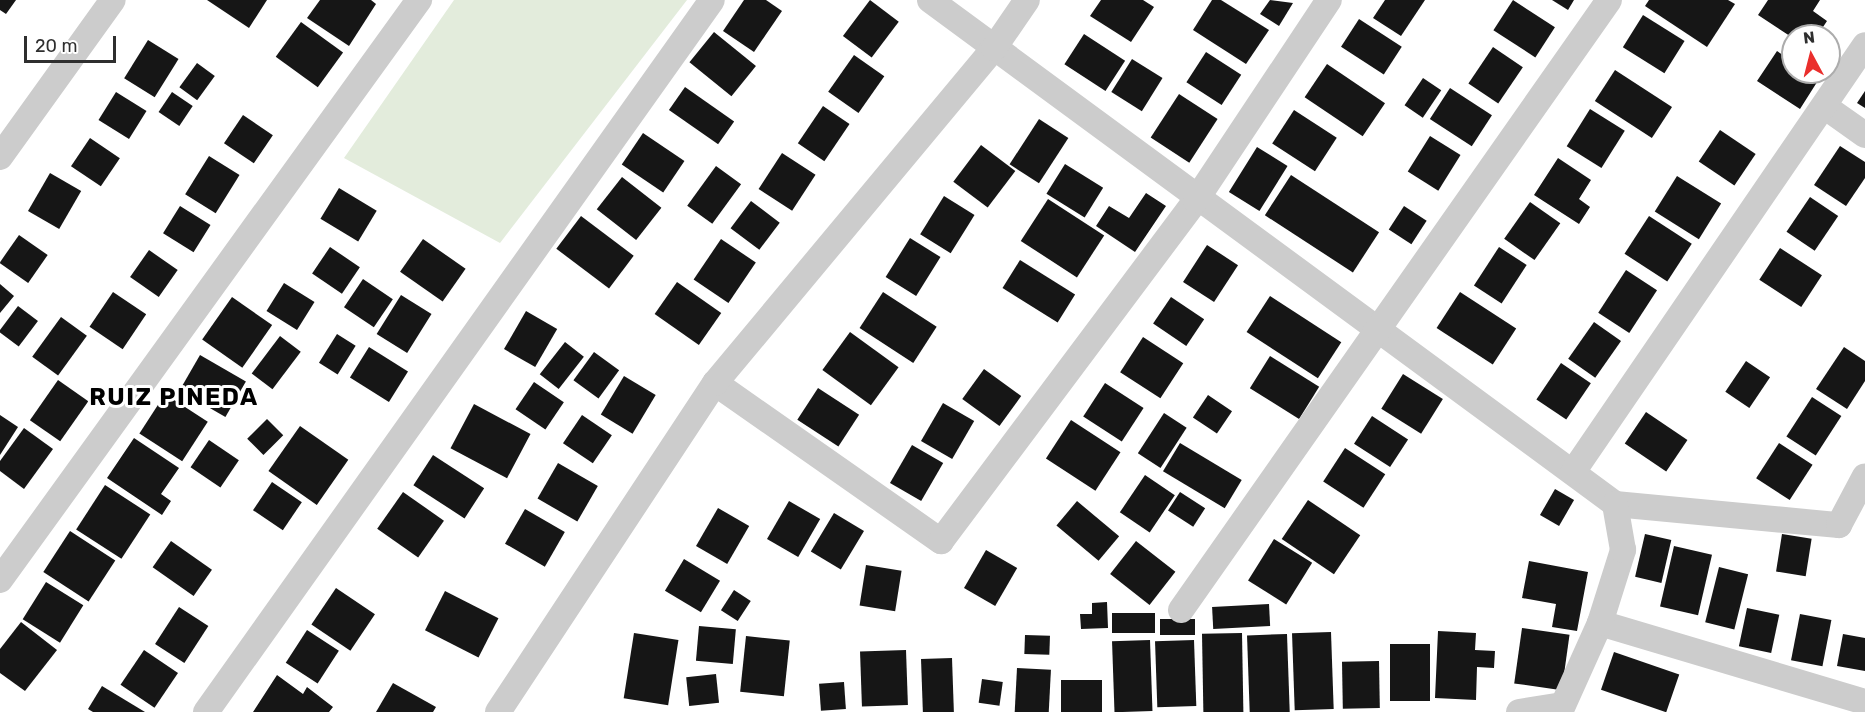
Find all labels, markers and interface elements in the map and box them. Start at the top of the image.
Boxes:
scale bar [27,24,118,62]
north arrow [1781,24,1841,84]
text: N [1802,27,1816,48]
text: 20 m [35,35,77,57]
district label: RUIZ PINEDA [89,384,259,412]

